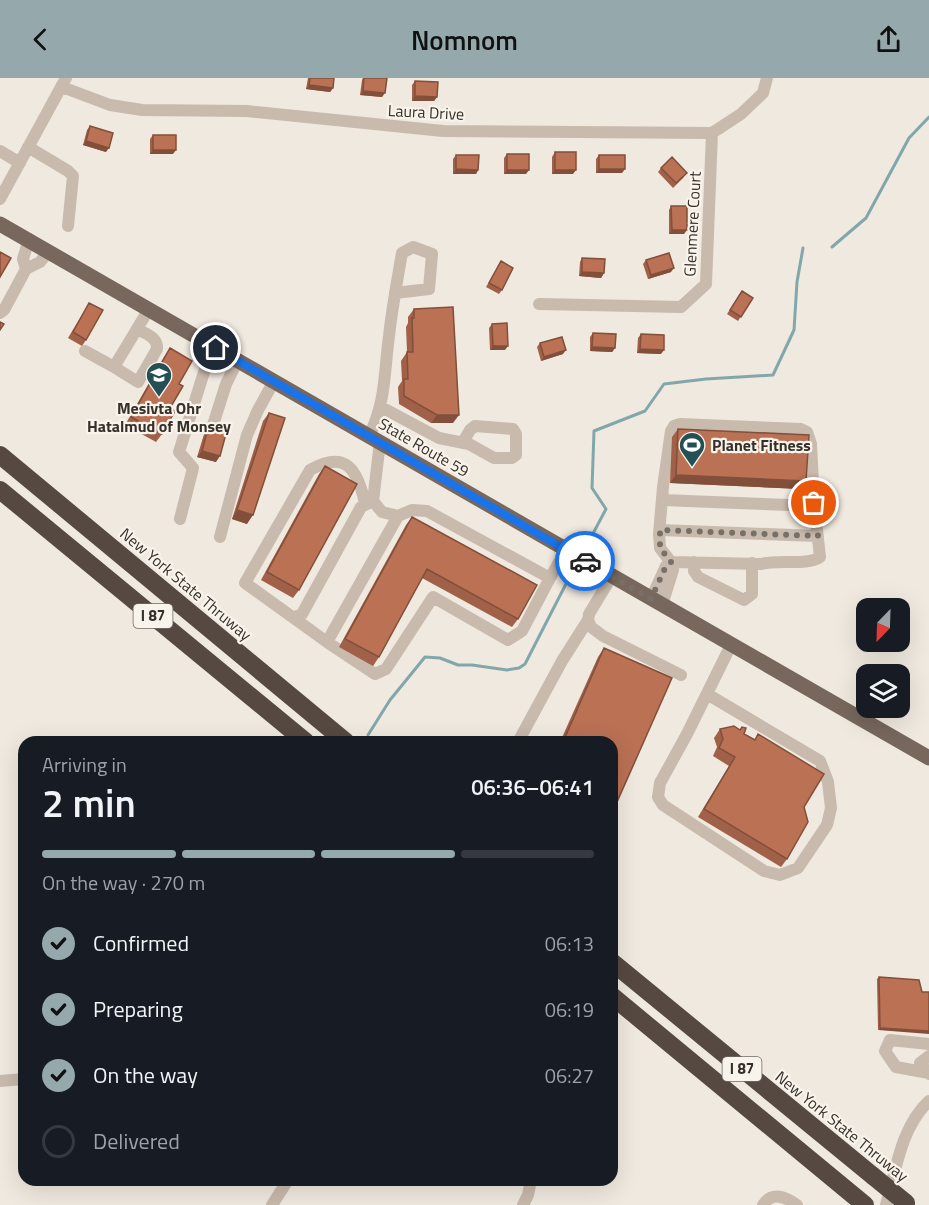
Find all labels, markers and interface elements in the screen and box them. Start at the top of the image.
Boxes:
text: Nomnom [411,19,518,60]
icon: back [24,23,57,56]
icon: share [872,23,905,56]
street label: Laura Drive [387,98,465,126]
street label: Glenmere Court [677,170,707,277]
pin [190,322,241,373]
icon: home [199,331,232,364]
school or university icon: Mesivta Ohr Hatalmud of Monsey [144,360,174,398]
place label: Mesivta Ohr Hatalmud of Monsey [87,396,231,438]
street label: State Route 59 [374,411,474,483]
sports icon: Planet Fitness [677,430,707,468]
place label: Planet Fitness [712,433,811,457]
pin [788,477,839,528]
icon: bag [797,486,830,519]
street label: New York State Thruway [115,522,257,646]
courier [555,531,615,591]
icon: car [569,545,602,578]
north arrow [856,598,910,652]
map controls [856,598,910,718]
road number: I 87 [134,604,172,628]
button: layers [856,664,910,718]
text: Arriving in [42,749,127,780]
text: 06:36–06:41 [471,770,594,804]
text: 2 min [42,773,136,832]
text: On the way · 270 m [42,867,205,898]
text: Confirmed [93,926,189,960]
icon: check [42,927,75,960]
text: 06:13 [545,928,594,959]
text: Preparing [93,992,183,1026]
icon: check [42,993,75,1026]
text: 06:19 [545,994,594,1025]
road number: I 87 [722,1057,762,1081]
text: On the way [93,1058,198,1092]
icon: check [42,1059,75,1092]
text: 06:27 [545,1060,594,1091]
street label: New York State Thruway [770,1065,914,1188]
text: Delivered [93,1124,180,1158]

